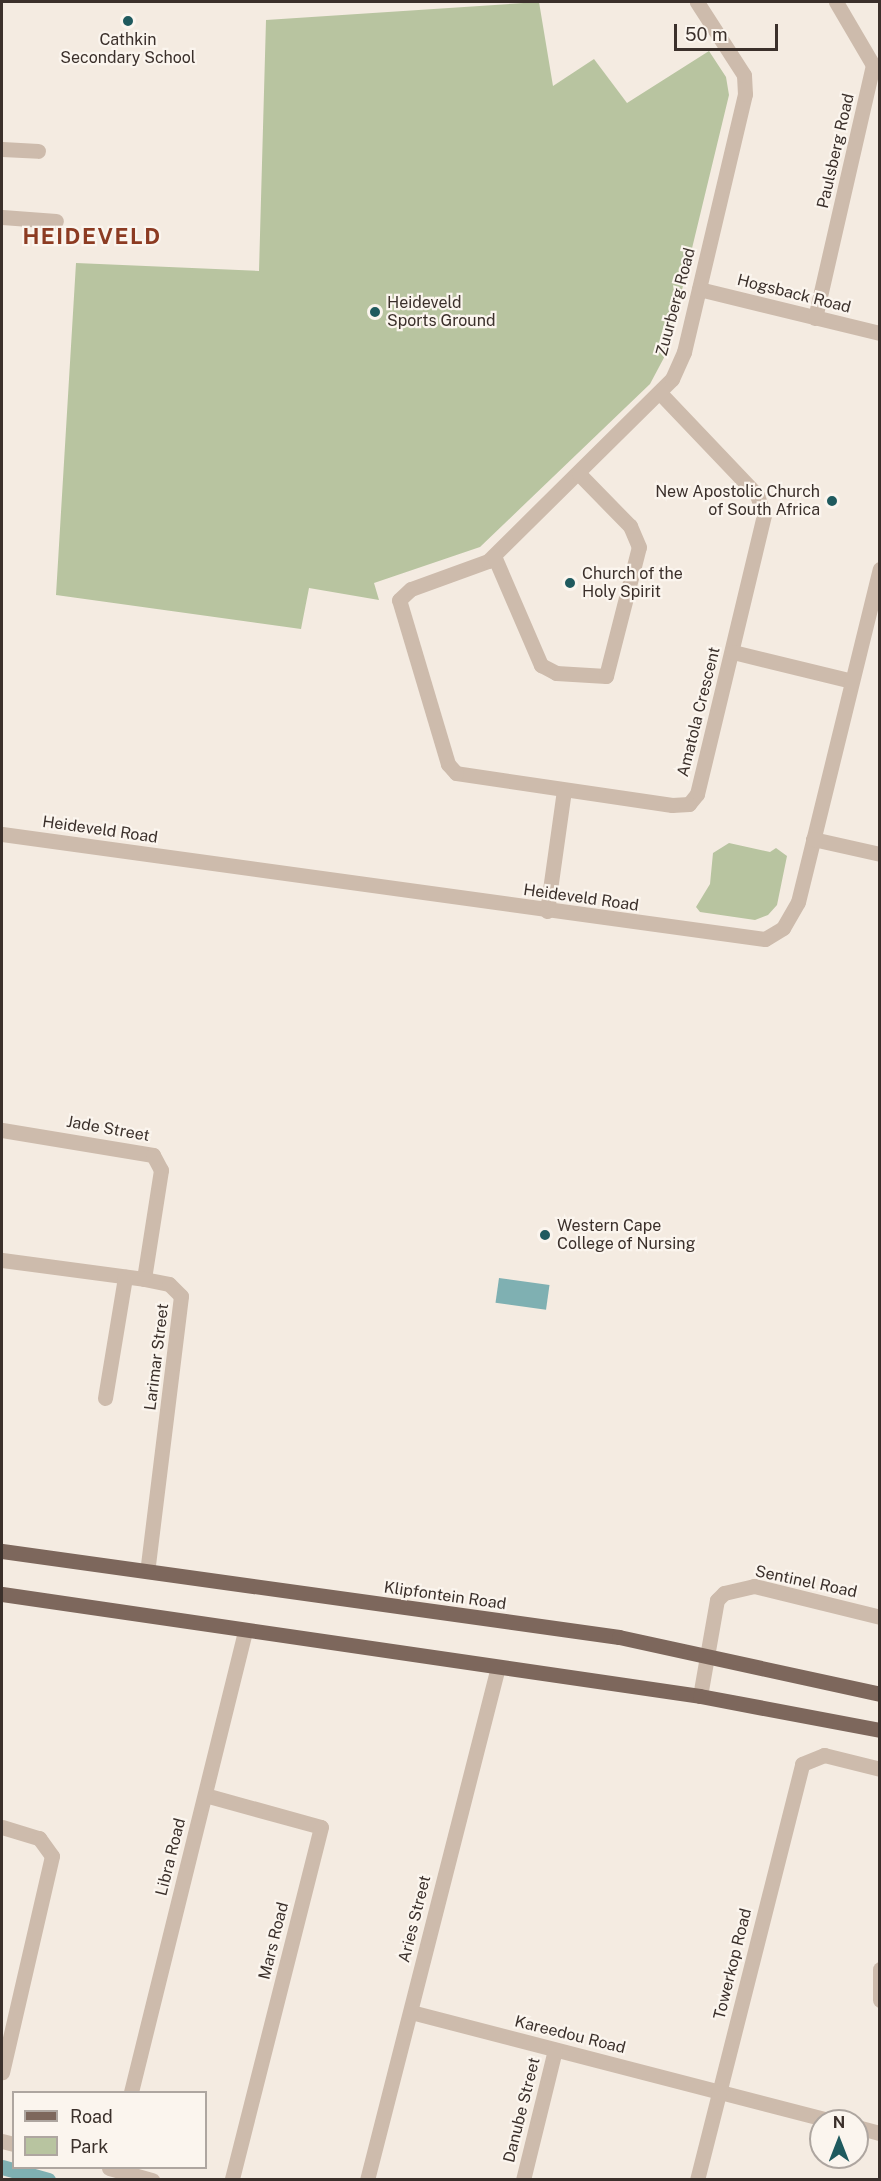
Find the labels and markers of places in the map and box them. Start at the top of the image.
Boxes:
marker: Cathkin Secondary School [121,14,135,28]
place label: Cathkin Secondary School [60,30,196,68]
place label: Heideveld Sports Ground [387,293,496,331]
marker: Heideveld Sports Ground [368,305,382,319]
place label: New Apostolic Church of South Africa [655,482,820,520]
marker: New Apostolic Church of South Africa [825,494,839,508]
place label: Church of the Holy Spirit [582,564,683,602]
marker: Church of the Holy Spirit [563,576,577,590]
place label: Western Cape College of Nursing [557,1216,696,1254]
marker: Western Cape College of Nursing [538,1228,552,1242]

